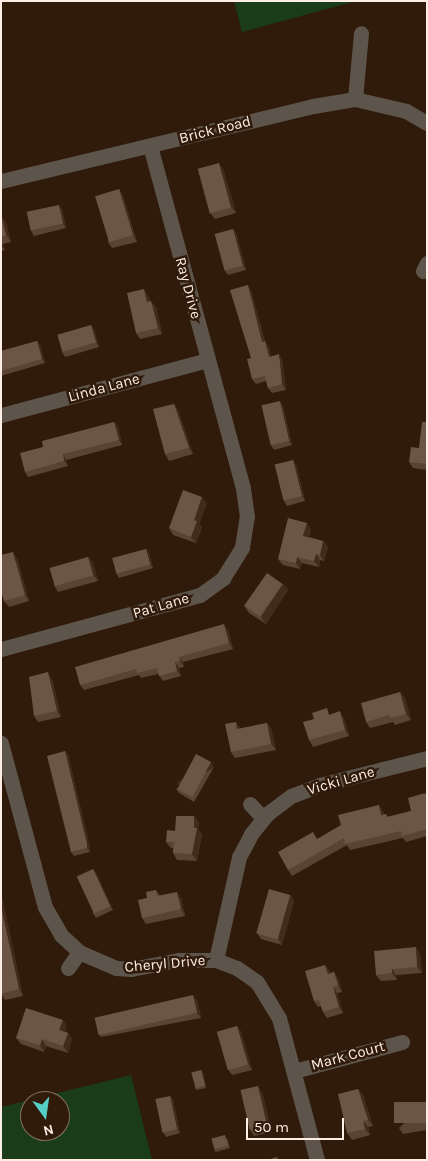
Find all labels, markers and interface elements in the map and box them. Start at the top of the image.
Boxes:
street label: Brick Road [177,112,253,148]
street label: Ray Drive [171,255,205,321]
street label: Linda Lane [66,370,142,406]
street label: Pat Lane [131,589,191,623]
street label: Vicki Lane [305,763,377,799]
street label: Cheryl Drive [124,951,206,977]
street label: Mark Court [309,1037,387,1075]
north arrow [20,1091,70,1141]
scale bar [248,1108,346,1140]
text: 50 m [254,1118,289,1136]
text: N [42,1121,55,1140]

